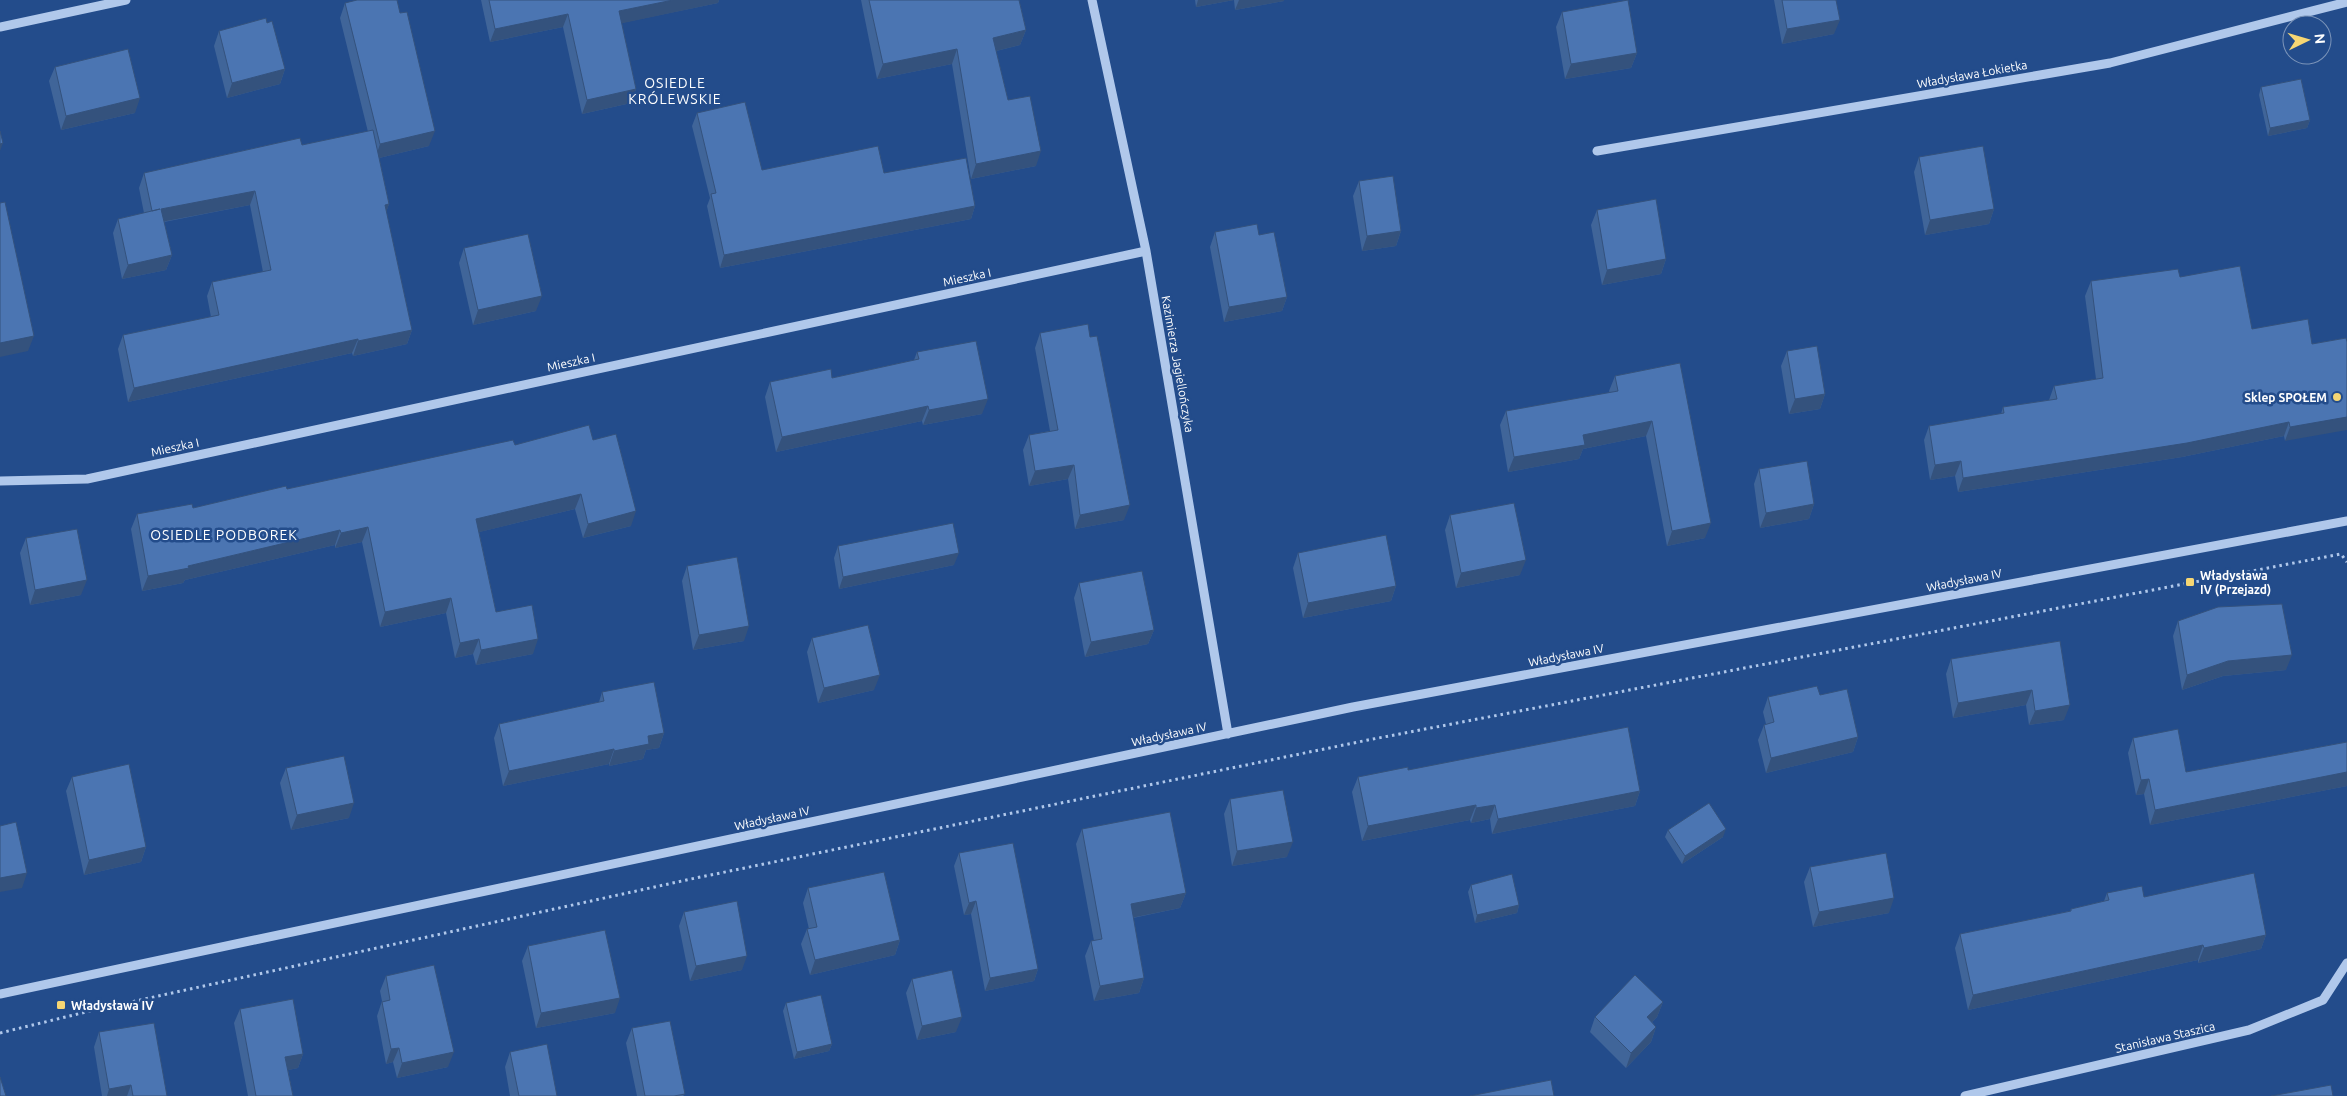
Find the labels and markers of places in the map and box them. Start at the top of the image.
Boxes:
place label: Sklep SPOŁEM [2244,391,2327,404]
marker: Sklep SPOŁEM [2331,391,2343,403]
place label: Władysława IV (Przejazd) [2200,569,2271,597]
marker: Władysława IV (Przejazd) [2184,576,2196,588]
marker: Władysława IV [55,999,67,1011]
place label: Władysława IV [71,999,154,1012]

